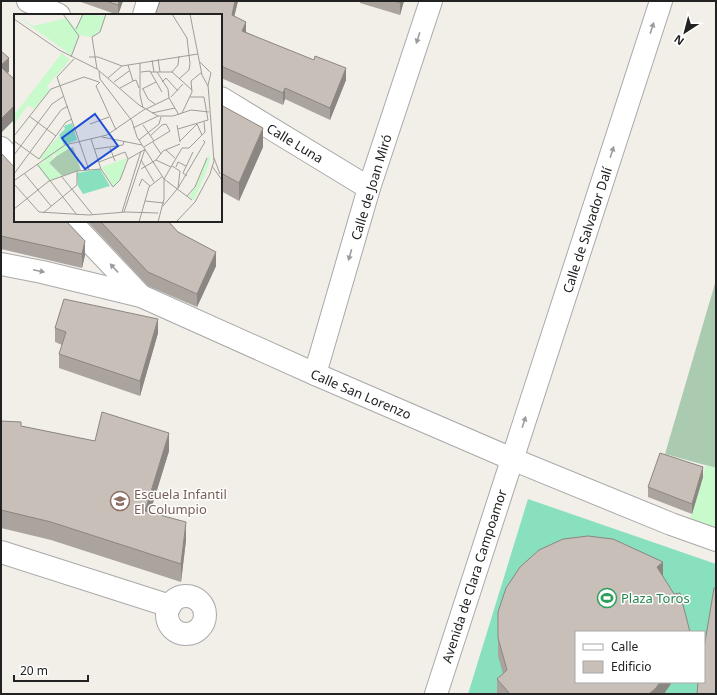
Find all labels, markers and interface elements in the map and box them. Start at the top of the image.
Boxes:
north arrow [665,12,705,52]
inset map [14,14,222,222]
one-way arrow [650,22,656,34]
one-way arrow [415,32,421,44]
text: N [671,32,687,49]
street label: Calle Luna [263,119,327,167]
street label: Calle de Joan Miró [346,132,396,242]
one-way arrow [609,145,615,157]
street label: Calle de Salvador Dalí [558,164,616,295]
one-way arrow [347,250,353,262]
one-way arrow [110,263,119,272]
one-way arrow [33,269,45,275]
street label: Calle San Lorenzo [308,365,414,423]
one-way arrow [521,415,527,427]
place label: Escuela Infantil El Columpio [134,485,227,518]
street label: Avenida de Clara Campoamor [437,486,511,665]
school or university icon: Escuela Infantil El Columpio [109,490,131,512]
sports icon: Plaza Toros [596,587,618,609]
place label: Plaza Toros [621,589,690,607]
legend [575,631,705,683]
text: Calle [611,638,639,655]
scale bar [14,657,88,683]
text: Edificio [611,658,652,675]
text: 20 m [20,662,48,679]

